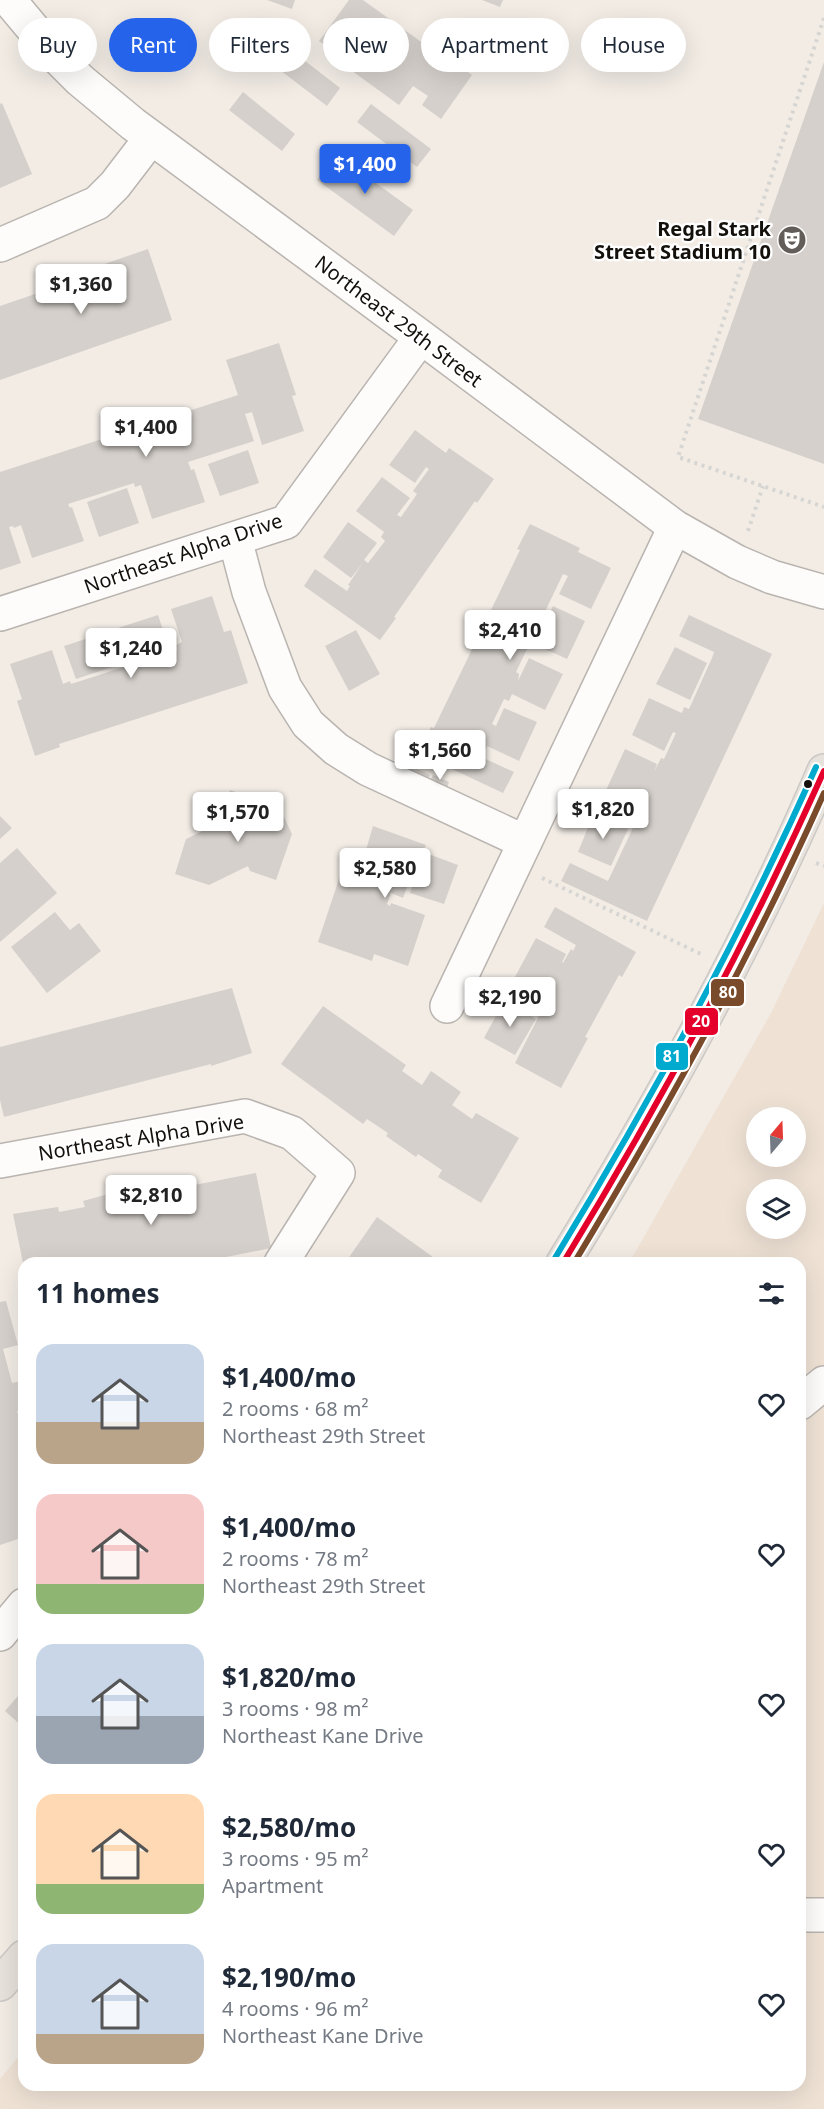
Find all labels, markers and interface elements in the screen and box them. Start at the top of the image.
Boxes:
chip: Buy [18,18,97,72]
chip: Rent [109,18,197,72]
chip: Filters [209,18,311,72]
chip: New [323,18,409,72]
chip: Apartment [421,18,569,72]
chip: House [581,18,686,72]
pin: $1,400 [316,144,414,195]
text: $1,400 [334,150,396,177]
place label: Regal Stark Street Stadium 10 [594,215,772,265]
theatre icon: Regal Stark Street Stadium 10 [776,224,808,256]
street label: Northeast 29th Street [310,249,488,393]
pin: $1,360 [32,264,130,315]
text: $1,360 [50,270,112,297]
pin: $1,400 [97,407,195,458]
text: $1,400 [115,413,177,440]
street label: Northeast Alpha Drive [80,506,286,600]
pin: $2,410 [461,610,559,661]
text: $2,410 [479,616,541,643]
pin: $1,240 [82,628,180,679]
text: $1,240 [100,634,162,661]
pin: $1,560 [391,730,489,781]
text: $1,560 [409,736,471,763]
unlabelled marker [802,778,814,790]
pin: $1,820 [554,789,652,840]
pin: $1,570 [189,792,287,843]
text: $1,820 [572,795,634,822]
text: $1,570 [207,798,269,825]
pin: $2,580 [336,848,434,899]
text: $2,580 [354,854,416,881]
pin: $2,190 [461,977,559,1028]
line badge: 80 [710,978,745,1007]
text: 80 [719,981,737,1003]
text: $2,190 [479,983,541,1010]
line badge: 20 [684,1007,719,1036]
text: 20 [692,1010,710,1032]
line badge: 81 [655,1042,689,1071]
text: 81 [663,1045,681,1067]
street label: Northeast Alpha Drive [36,1107,246,1167]
north arrow [746,1107,806,1167]
map controls [746,1107,806,1239]
pin: $2,810 [102,1175,200,1226]
button: layers [746,1179,806,1239]
text: $2,810 [120,1181,182,1208]
text: 11 homes [36,1275,160,1311]
icon: filters [755,1277,788,1310]
text: $1,400/mo [222,1359,356,1395]
icon: home [84,1368,156,1440]
icon: heart [755,1388,788,1421]
text: 2 rooms · 68 m² [222,1395,369,1422]
text: Northeast 29th Street [222,1422,425,1449]
text: $1,400/mo [222,1509,356,1545]
icon: home [84,1518,156,1590]
icon: heart [755,1538,788,1571]
text: 2 rooms · 78 m² [222,1545,369,1572]
text: Northeast 29th Street [222,1572,425,1599]
text: $1,820/mo [222,1659,356,1695]
icon: home [84,1668,156,1740]
icon: heart [755,1688,788,1721]
text: 3 rooms · 98 m² [222,1695,369,1722]
text: Northeast Kane Drive [222,1722,424,1749]
text: $2,580/mo [222,1809,356,1845]
icon: home [84,1818,156,1890]
icon: heart [755,1838,788,1871]
text: 3 rooms · 95 m² [222,1845,369,1872]
text: Apartment [222,1872,323,1899]
text: $2,190/mo [222,1959,356,1995]
icon: home [84,1968,156,2040]
icon: heart [755,1988,788,2021]
text: 4 rooms · 96 m² [222,1995,369,2022]
text: Northeast Kane Drive [222,2022,424,2049]

